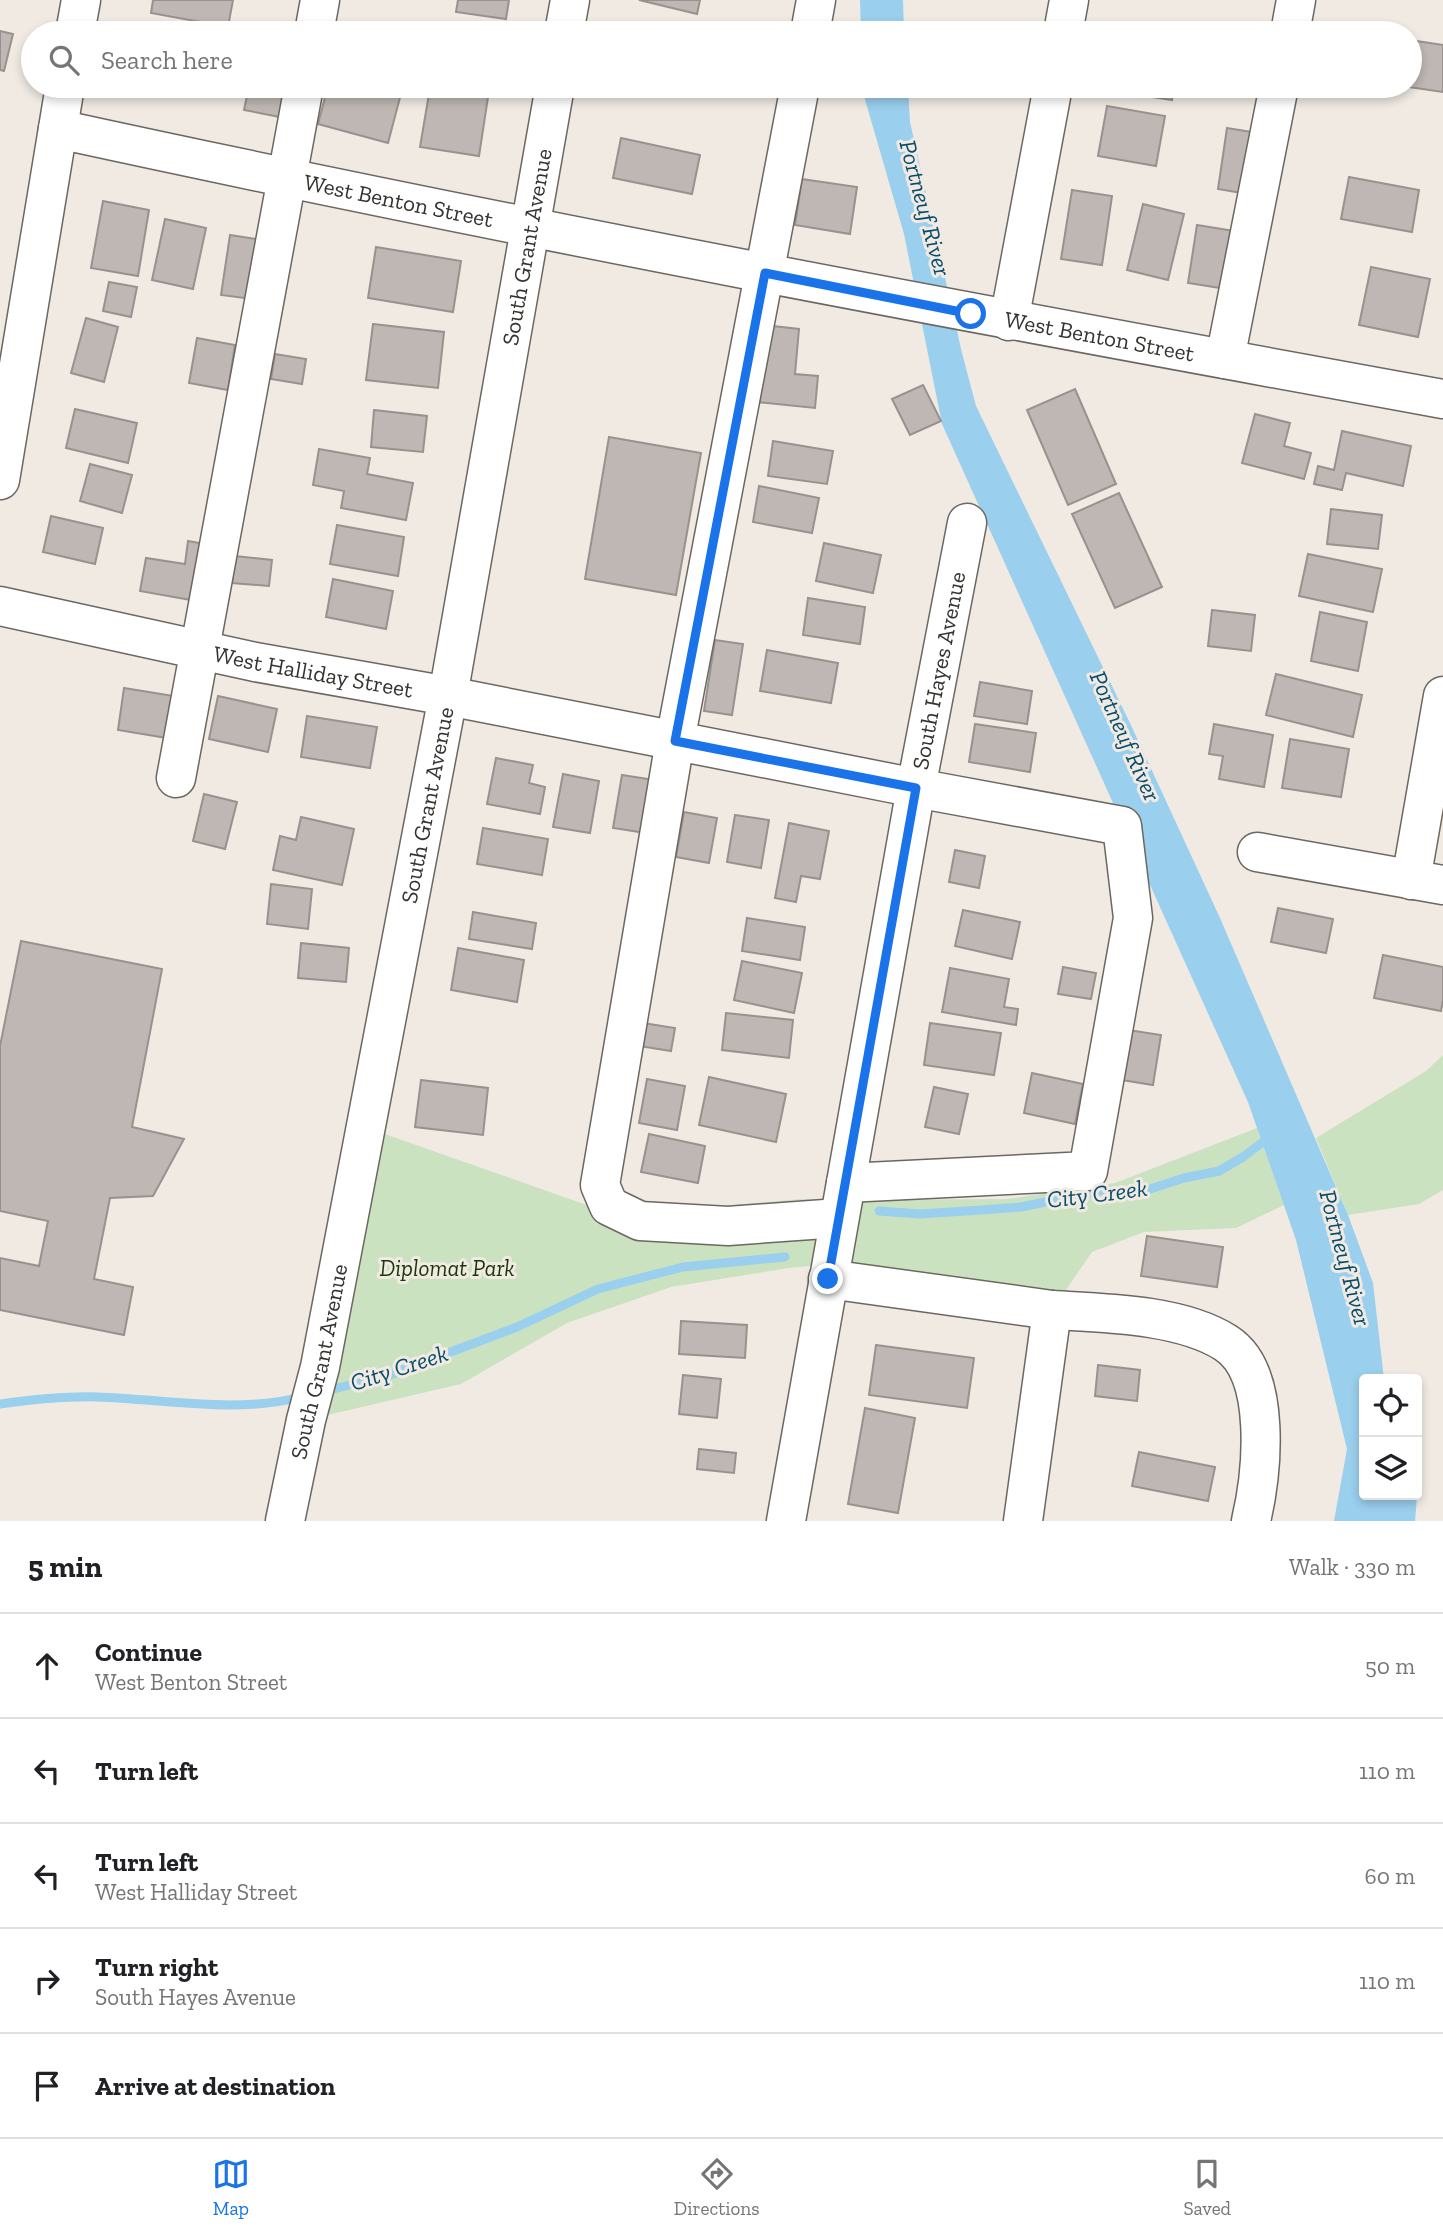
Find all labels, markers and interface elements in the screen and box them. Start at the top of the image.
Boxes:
search box [21,21,1422,98]
icon: search [45,41,83,79]
text: Search here [101,44,233,76]
water label: Portneuf River [893,137,958,280]
street label: South Grant Avenue [496,146,558,347]
street label: West Benton Street [301,168,496,234]
route start [955,298,986,329]
street label: West Benton Street [1002,305,1197,367]
street label: South Hayes Avenue [906,569,971,772]
street label: West Halliday Street [211,639,416,704]
water label: Portneuf River [1084,666,1167,806]
street label: South Grant Avenue [395,705,460,906]
water label: City Creek [1045,1173,1149,1214]
water label: Portneuf River [1313,1187,1378,1330]
park label: Diplomat Park [379,1254,515,1282]
street label: South Grant Avenue [284,1262,353,1462]
route end [812,1263,843,1294]
water label: City Creek [346,1338,452,1397]
map controls [1359,1374,1422,1500]
button: locate [1359,1374,1422,1437]
button: layers [1359,1437,1422,1500]
text: 5 min [28,1549,102,1585]
text: Walk · 330 m [1289,1553,1415,1581]
text: Continue [95,1636,202,1668]
icon: ahead [28,1647,66,1685]
text: 50 m [1365,1652,1415,1680]
text: West Benton Street [95,1668,287,1696]
icon: left [28,1752,66,1790]
text: Turn left [95,1755,198,1787]
text: 110 m [1359,1757,1415,1785]
text: Turn left [95,1846,198,1878]
icon: left [28,1857,66,1895]
text: 60 m [1364,1862,1415,1890]
text: West Halliday Street [95,1878,297,1906]
text: Turn right [95,1951,218,1983]
icon: right [28,1962,66,2000]
text: 110 m [1359,1967,1415,1995]
text: South Hayes Avenue [95,1983,296,2011]
icon: arrive [28,2067,66,2105]
text: Arrive at destination [95,2070,335,2102]
tab: Map [212,2155,250,2220]
tab: Directions [674,2155,760,2220]
tab: Saved [1183,2155,1231,2220]

